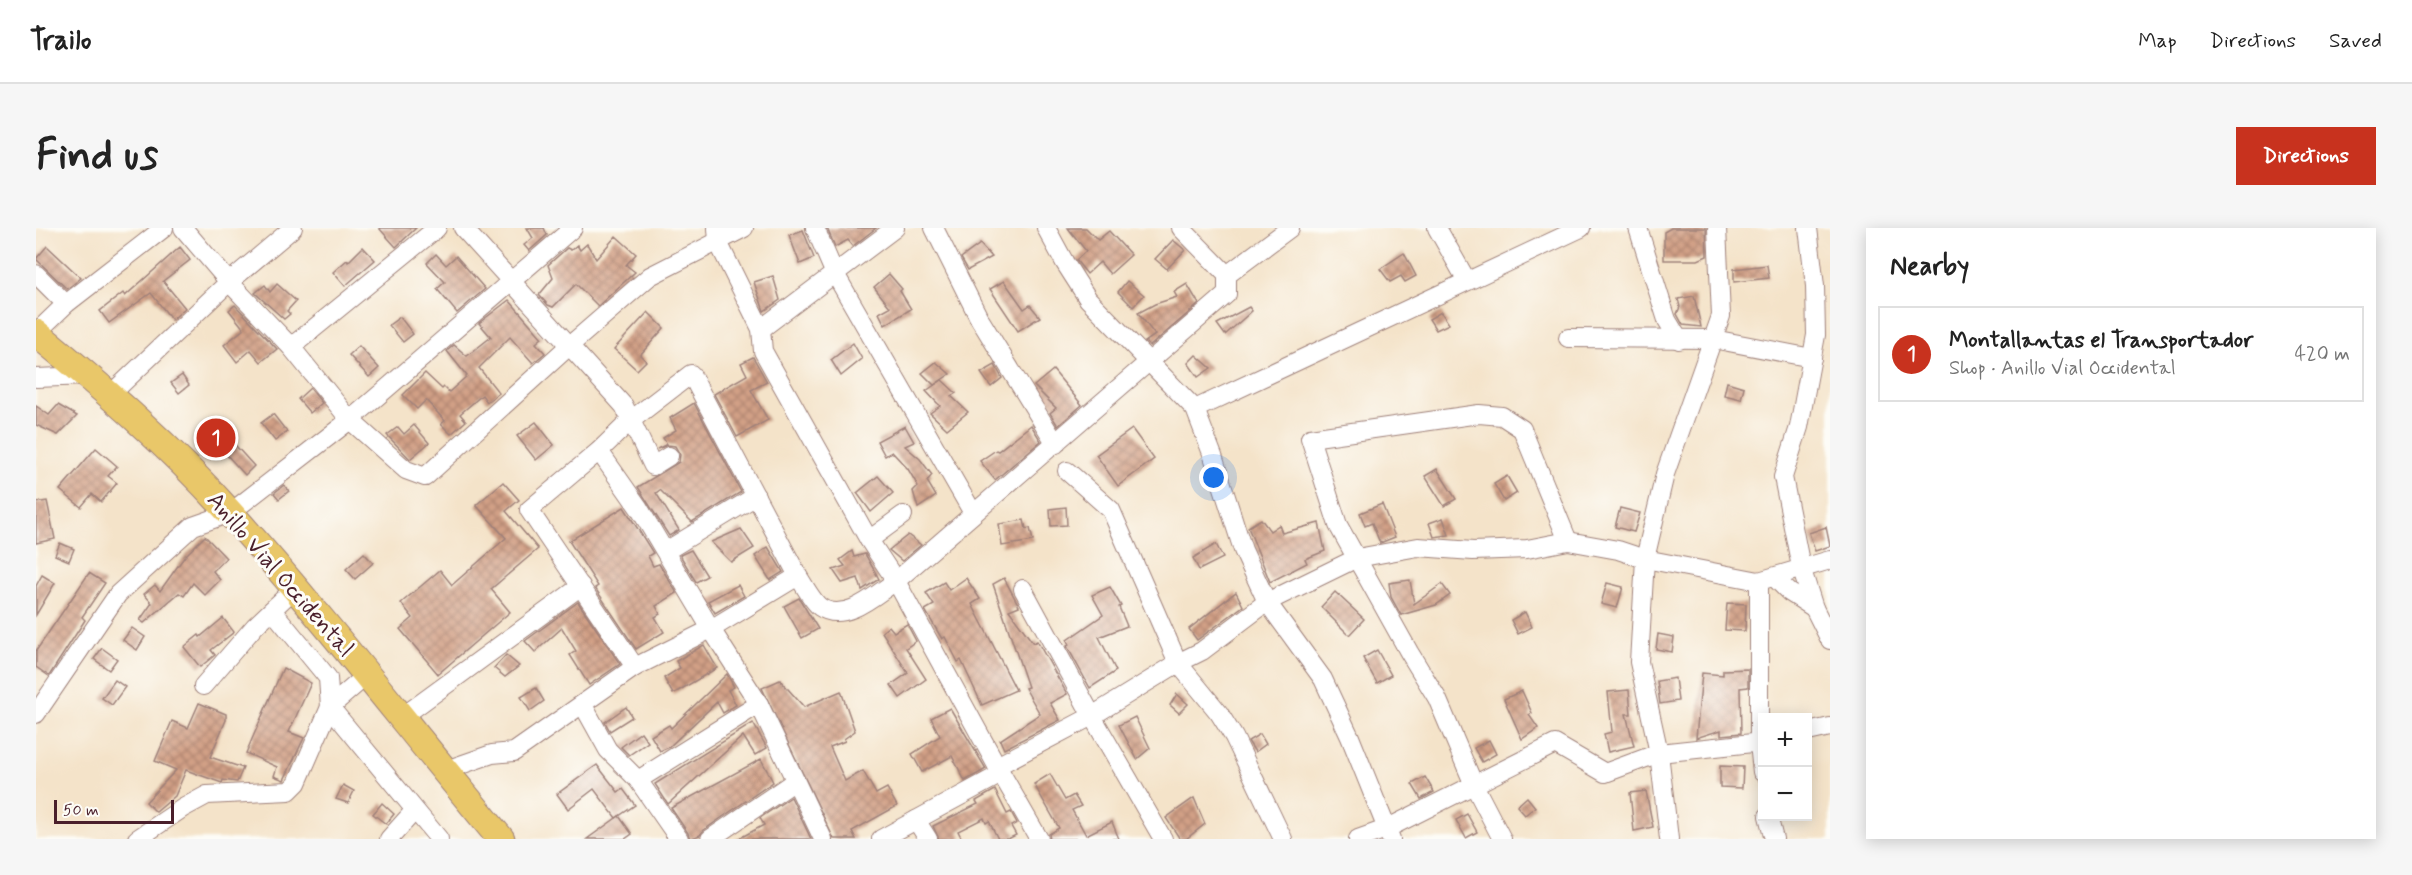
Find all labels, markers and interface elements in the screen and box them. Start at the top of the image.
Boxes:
text: Trailo [30,23,91,60]
text: Map [2138,27,2177,55]
text: Directions [2210,27,2296,55]
text: Saved [2329,27,2382,55]
button: Directions [2236,127,2376,185]
text: Find us [36,129,158,184]
text: Nearby [1890,250,1969,284]
text: Montallantas el Transportador [1949,327,2253,355]
text: 1 [1907,341,1916,368]
text: 420 m [2294,341,2350,368]
text: Shop · Anillo Vial Occidental [1949,355,2176,382]
pin: 1 [196,416,236,460]
your location [1199,463,1228,492]
street label: Anillo Vial Occidental [199,486,360,664]
map controls [1758,713,1812,821]
button: + [1758,713,1812,767]
button: − [1758,767,1812,821]
scale bar [54,797,174,824]
text: 50 m [63,800,99,821]

